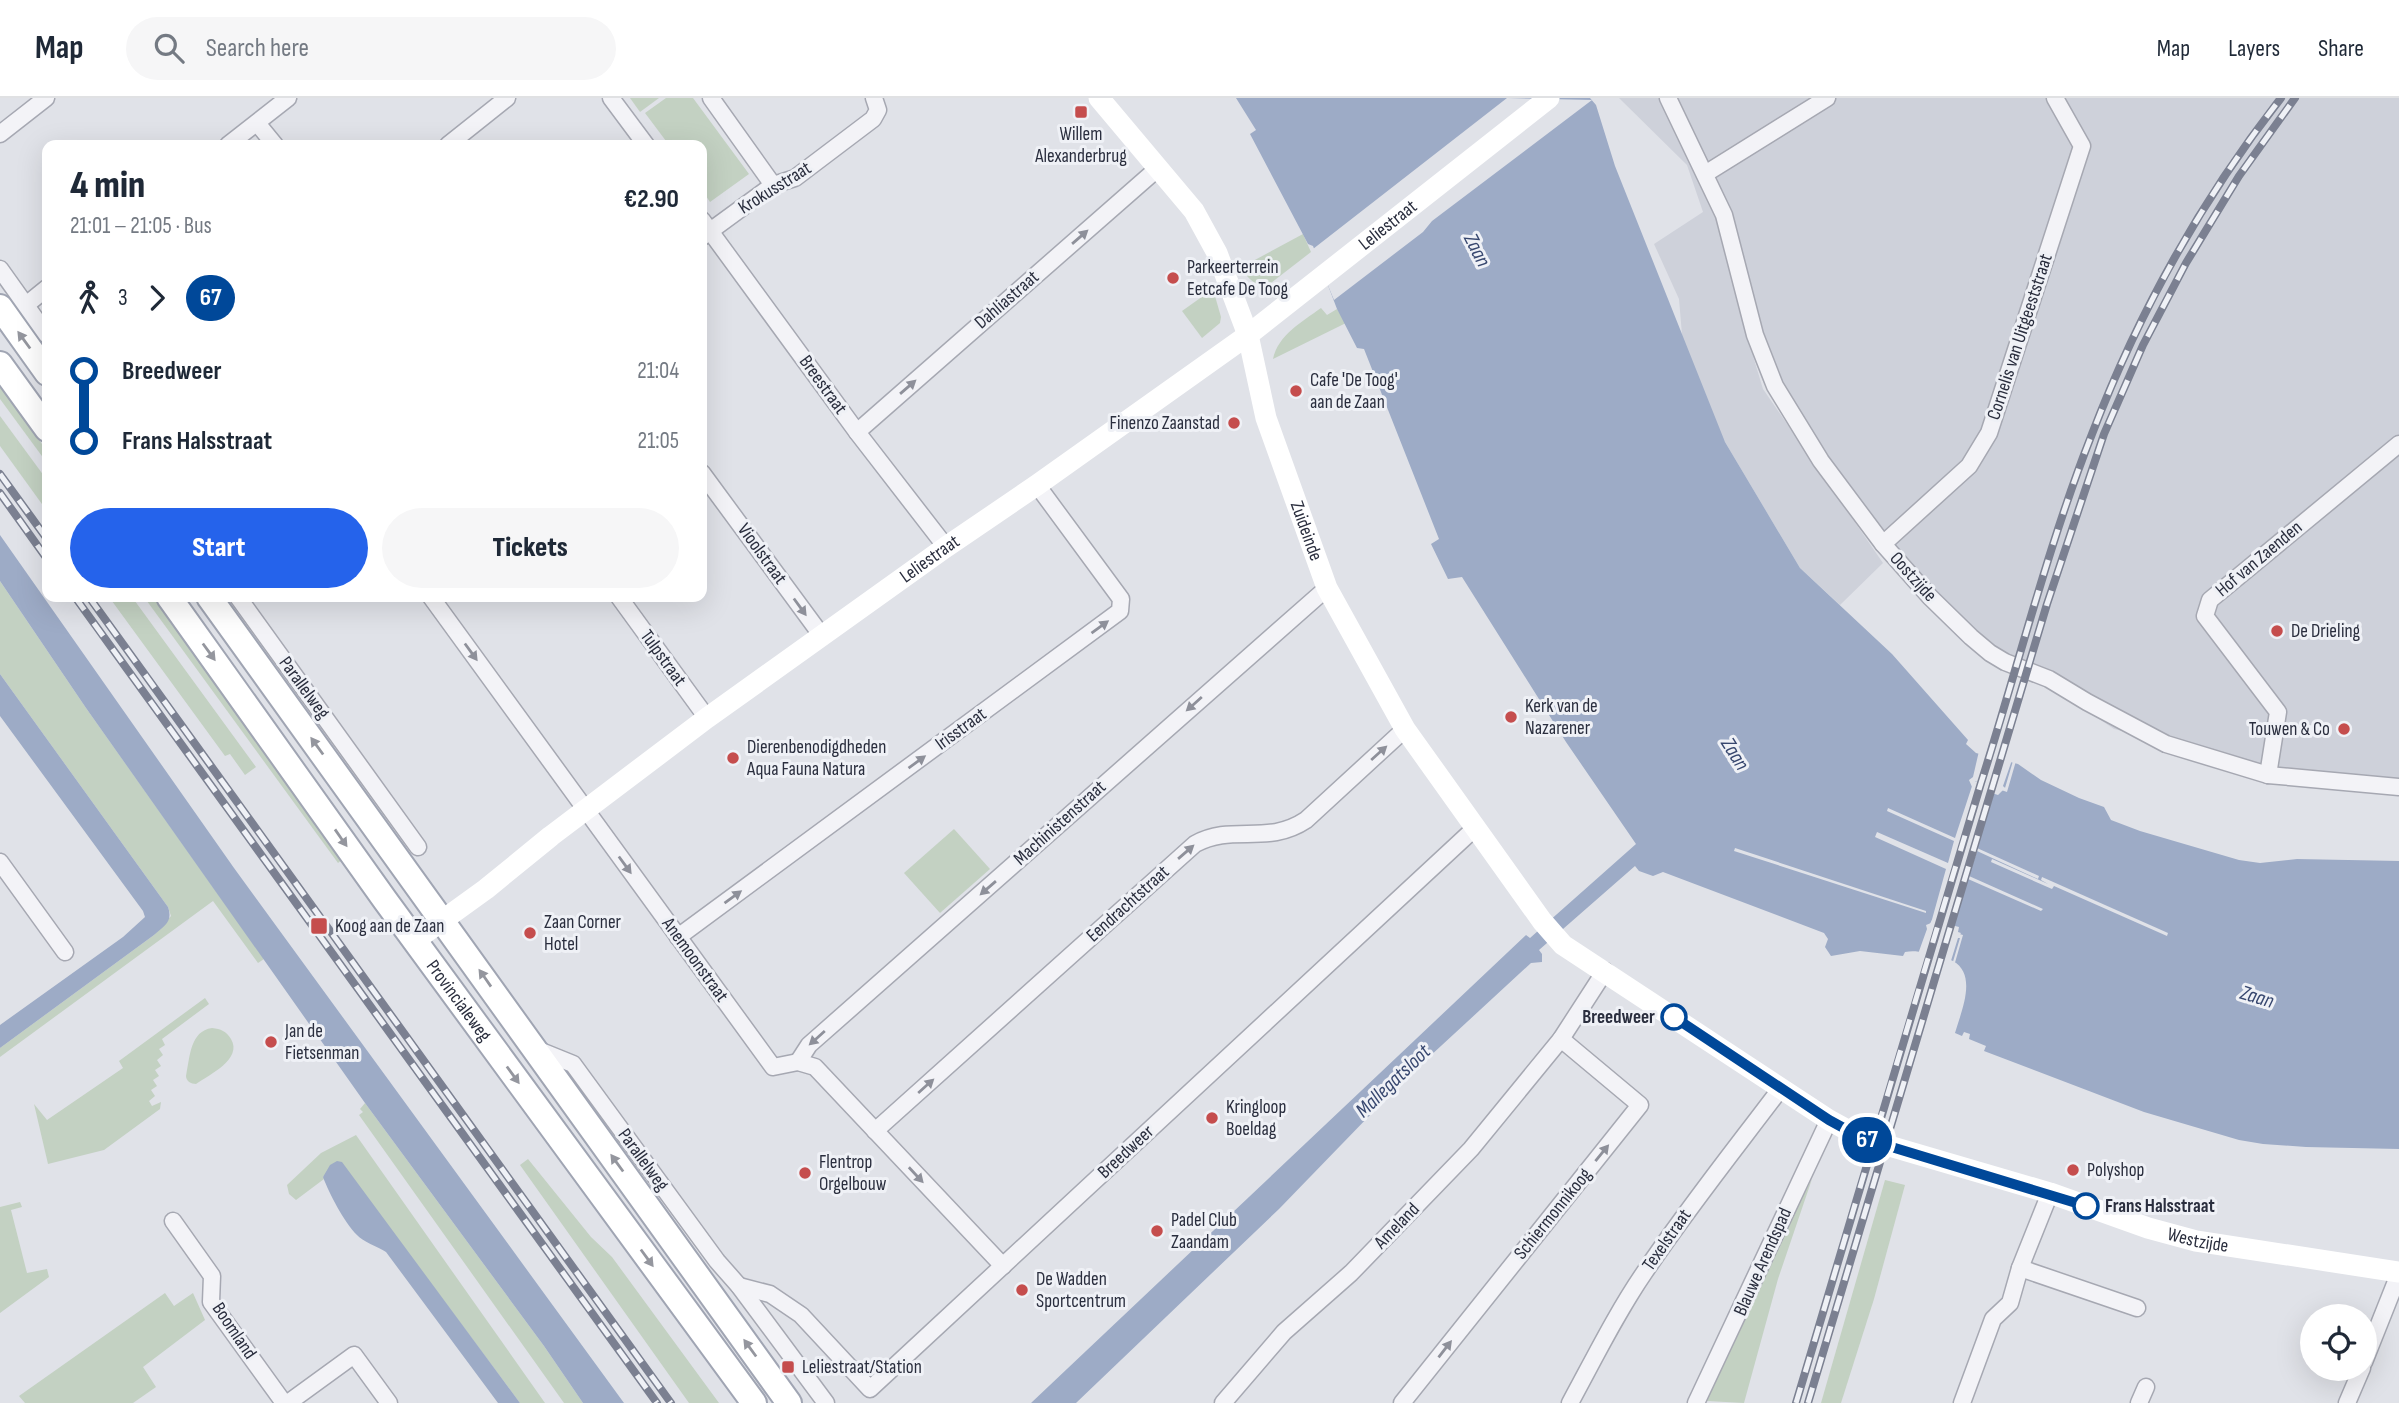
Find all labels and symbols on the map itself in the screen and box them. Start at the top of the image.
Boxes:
marker: Willem Alexanderbrug [1073,104,1089,120]
place label: Willem Alexanderbrug [1034,123,1127,168]
street label: Krokusstraat [734,157,816,219]
street label: Leliestraat [1354,195,1422,255]
water label: Zaan [1458,228,1496,271]
one-way arrow [1071,230,1088,245]
street label: Cornelis van Uitgeeststraat [1982,251,2058,423]
place label: Parkeerterrein Eetcafe De Toog [1187,256,1289,301]
street label: Dahliastraat [970,266,1044,334]
marker: Parkeerterrein Eetcafe De Toog [1165,270,1181,286]
one-way arrow [17,331,31,349]
street label: Breestraat [794,351,852,419]
place label: Cafe 'De Toog' aan de Zaan [1310,369,1398,414]
one-way arrow [900,379,917,395]
marker: Cafe 'De Toog' aan de Zaan [1288,383,1304,399]
place label: Finenzo Zaanstad [1109,412,1220,435]
marker: Finenzo Zaanstad [1226,415,1242,431]
street label: Zuideinde [1285,498,1328,564]
street label: Hof van Zaenden [2211,516,2307,602]
street label: Vioolstraat [732,519,792,589]
street label: Leliestraat [895,530,964,588]
street label: Oostzijde [1885,547,1941,607]
one-way arrow [793,598,807,616]
one-way arrow [1091,620,1109,634]
place label: De Drieling [2291,620,2361,643]
marker: De Drieling [2269,623,2285,639]
street label: Tulpstraat [635,625,691,691]
one-way arrow [202,643,216,661]
one-way arrow [463,643,477,661]
street label: Parallelweg [274,652,335,724]
place label: Kerk van de Nazarener [1525,695,1598,740]
one-way arrow [1186,696,1203,711]
street label: Irisstraat [931,703,991,755]
marker: Kerk van de Nazarener [1503,709,1519,725]
place label: Touwen & Co [2249,718,2330,741]
marker: Touwen & Co [2336,721,2352,737]
water label: Zaan [1715,732,1755,775]
place label: Dierenbenodigdheden Aqua Fauna Natura [746,736,886,781]
one-way arrow [310,737,324,756]
one-way arrow [1370,745,1387,761]
marker: Dierenbenodigdheden Aqua Fauna Natura [725,750,741,766]
one-way arrow [907,754,925,769]
street label: Machinistenstraat [1009,776,1111,870]
one-way arrow [334,829,348,847]
one-way arrow [1178,845,1195,860]
one-way arrow [618,855,632,874]
street label: Eendrachtstraat [1082,861,1174,947]
one-way arrow [980,879,997,895]
one-way arrow [724,889,742,904]
place label: Zaan Corner Hotel [544,911,622,956]
street label: Anemoonstraat [656,913,733,1007]
place label: Koog aan de Zaan [335,915,444,938]
marker: Koog aan de Zaan [309,916,329,936]
marker: Zaan Corner Hotel [522,925,538,941]
street label: Provincialeweg [421,955,497,1046]
one-way arrow [478,969,492,987]
water label: Zaan [2236,980,2277,1014]
marker: Breedweer [1661,1004,1687,1030]
place label: Breedweer [1582,1006,1655,1029]
place label: Jan de Fietsenman [284,1020,360,1065]
one-way arrow [808,1030,826,1046]
marker: Jan de Fietsenman [263,1034,279,1050]
water label: Mallegatsloot [1350,1039,1436,1123]
one-way arrow [505,1065,520,1083]
one-way arrow [917,1078,934,1094]
place label: Kringloop Boeldag [1226,1096,1286,1141]
marker: Kringloop Boeldag [1204,1110,1220,1126]
line badge: 67 [1836,1117,1898,1163]
street label: Breedweer [1093,1120,1159,1184]
street label: Parallelweg [613,1124,674,1196]
one-way arrow [1594,1144,1609,1161]
place label: Flentrop Orgelbouw [819,1151,887,1196]
one-way arrow [610,1154,624,1172]
place label: Polyshop [2087,1159,2144,1182]
marker: Polyshop [2065,1162,2081,1178]
street label: Schiermonnikoog [1509,1163,1597,1264]
marker: Flentrop Orgelbouw [797,1165,813,1181]
one-way arrow [908,1166,924,1183]
marker: Frans Halsstraat [2073,1193,2099,1219]
place label: Frans Halsstraat [2105,1195,2215,1218]
street label: Ameland [1369,1198,1424,1255]
street label: Blauwe Arendspad [1729,1204,1797,1320]
street label: Texelstraat [1637,1205,1697,1275]
place label: Padel Club Zaandam [1171,1209,1237,1254]
street label: Westzijde [2165,1222,2230,1257]
marker: Padel Club Zaandam [1149,1223,1165,1239]
one-way arrow [640,1249,654,1267]
place label: De Wadden Sportcentrum [1036,1268,1126,1313]
marker: De Wadden Sportcentrum [1014,1282,1030,1298]
street label: Boomland [207,1298,261,1364]
one-way arrow [742,1339,757,1357]
one-way arrow [1437,1341,1452,1359]
place label: Leliestraat/Station [802,1356,922,1379]
marker: Leliestraat/Station [780,1359,796,1375]

